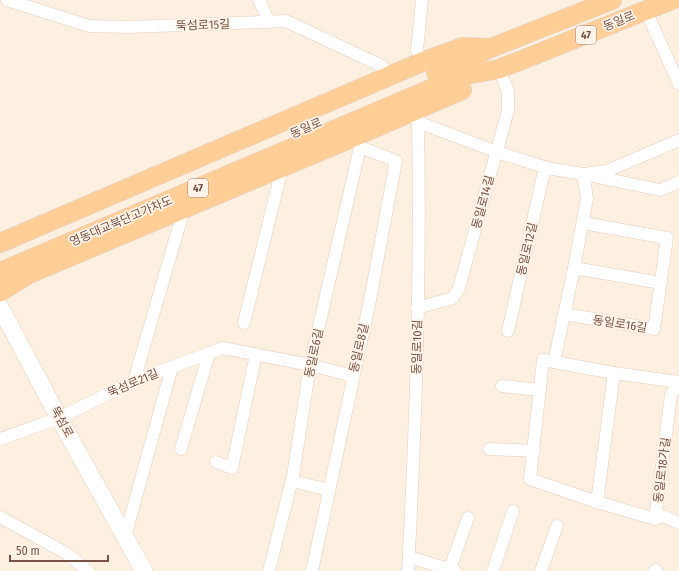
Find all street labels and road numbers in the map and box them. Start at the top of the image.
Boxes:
street label: 동일로 [601,8,637,34]
street label: 뚝섬로15길 [176,17,230,33]
road number: 47 [576,26,596,44]
street label: 동일로 [288,115,324,141]
street label: 동일로14길 [469,174,497,230]
road number: 47 [188,179,208,197]
street label: 영동대교북단고가차도 [67,193,175,249]
street label: 동일로12길 [514,221,540,277]
street label: 동일로16길 [592,313,648,335]
street label: 동일로10길 [410,319,424,375]
street label: 동일로8길 [347,322,371,374]
street label: 동일로6길 [302,327,326,379]
street label: 뚝섬로21길 [105,366,161,400]
street label: 뚝섬로 [48,404,76,440]
street label: 동일로18가길 [651,436,673,504]

